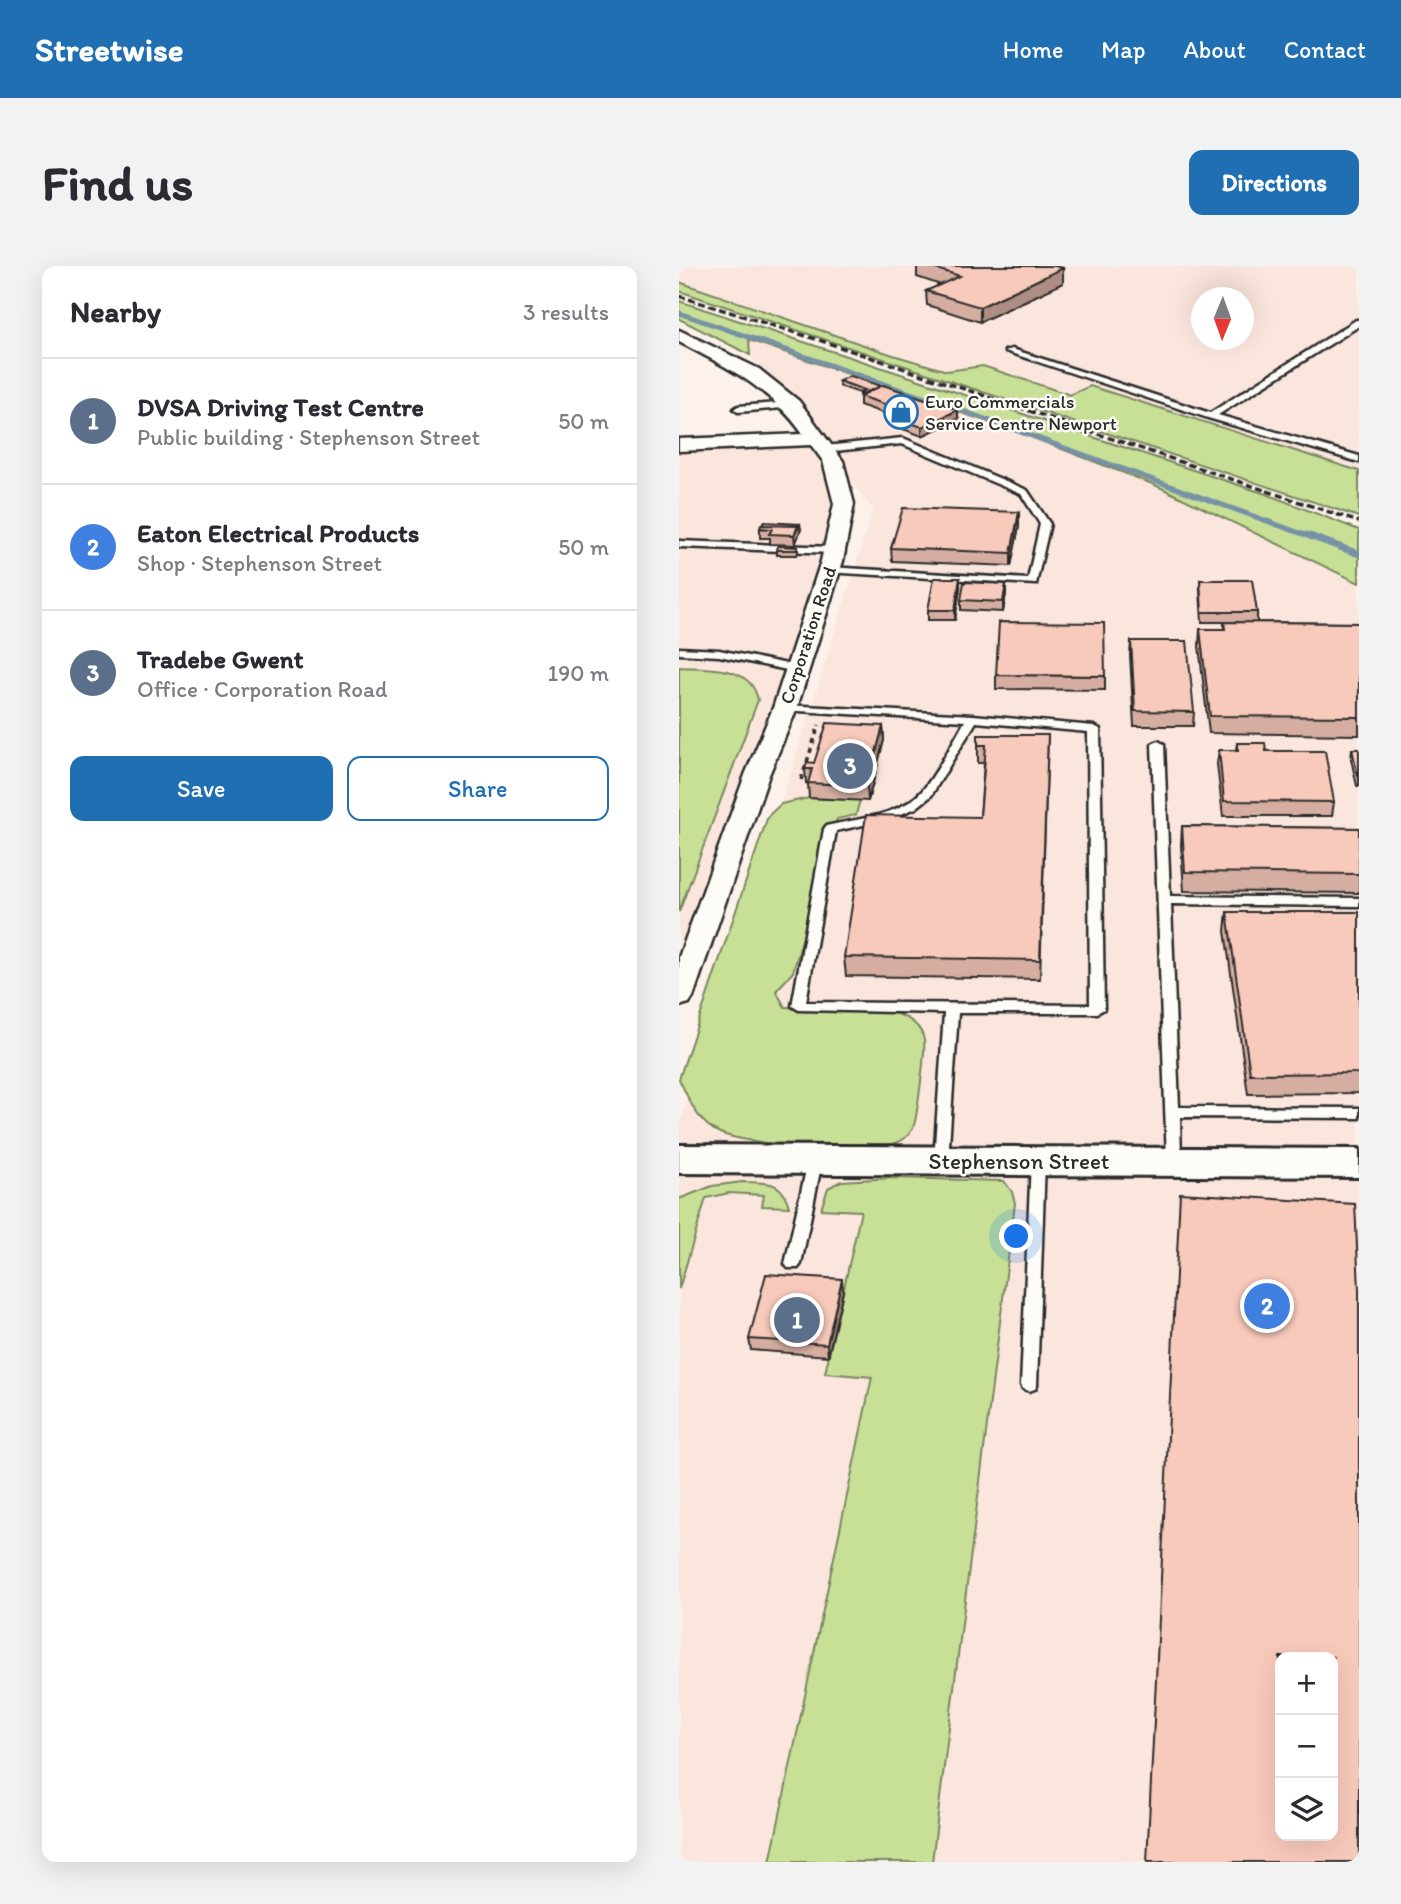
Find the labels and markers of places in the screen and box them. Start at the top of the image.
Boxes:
place label: Euro Commercials Service Centre Newport [925,390,1117,435]
shop icon: Euro Commercials Service Centre Newport [882,393,920,431]
pin: 3 [827,740,873,792]
pin: 2 [1244,1280,1290,1332]
pin: 1 [774,1294,820,1346]

